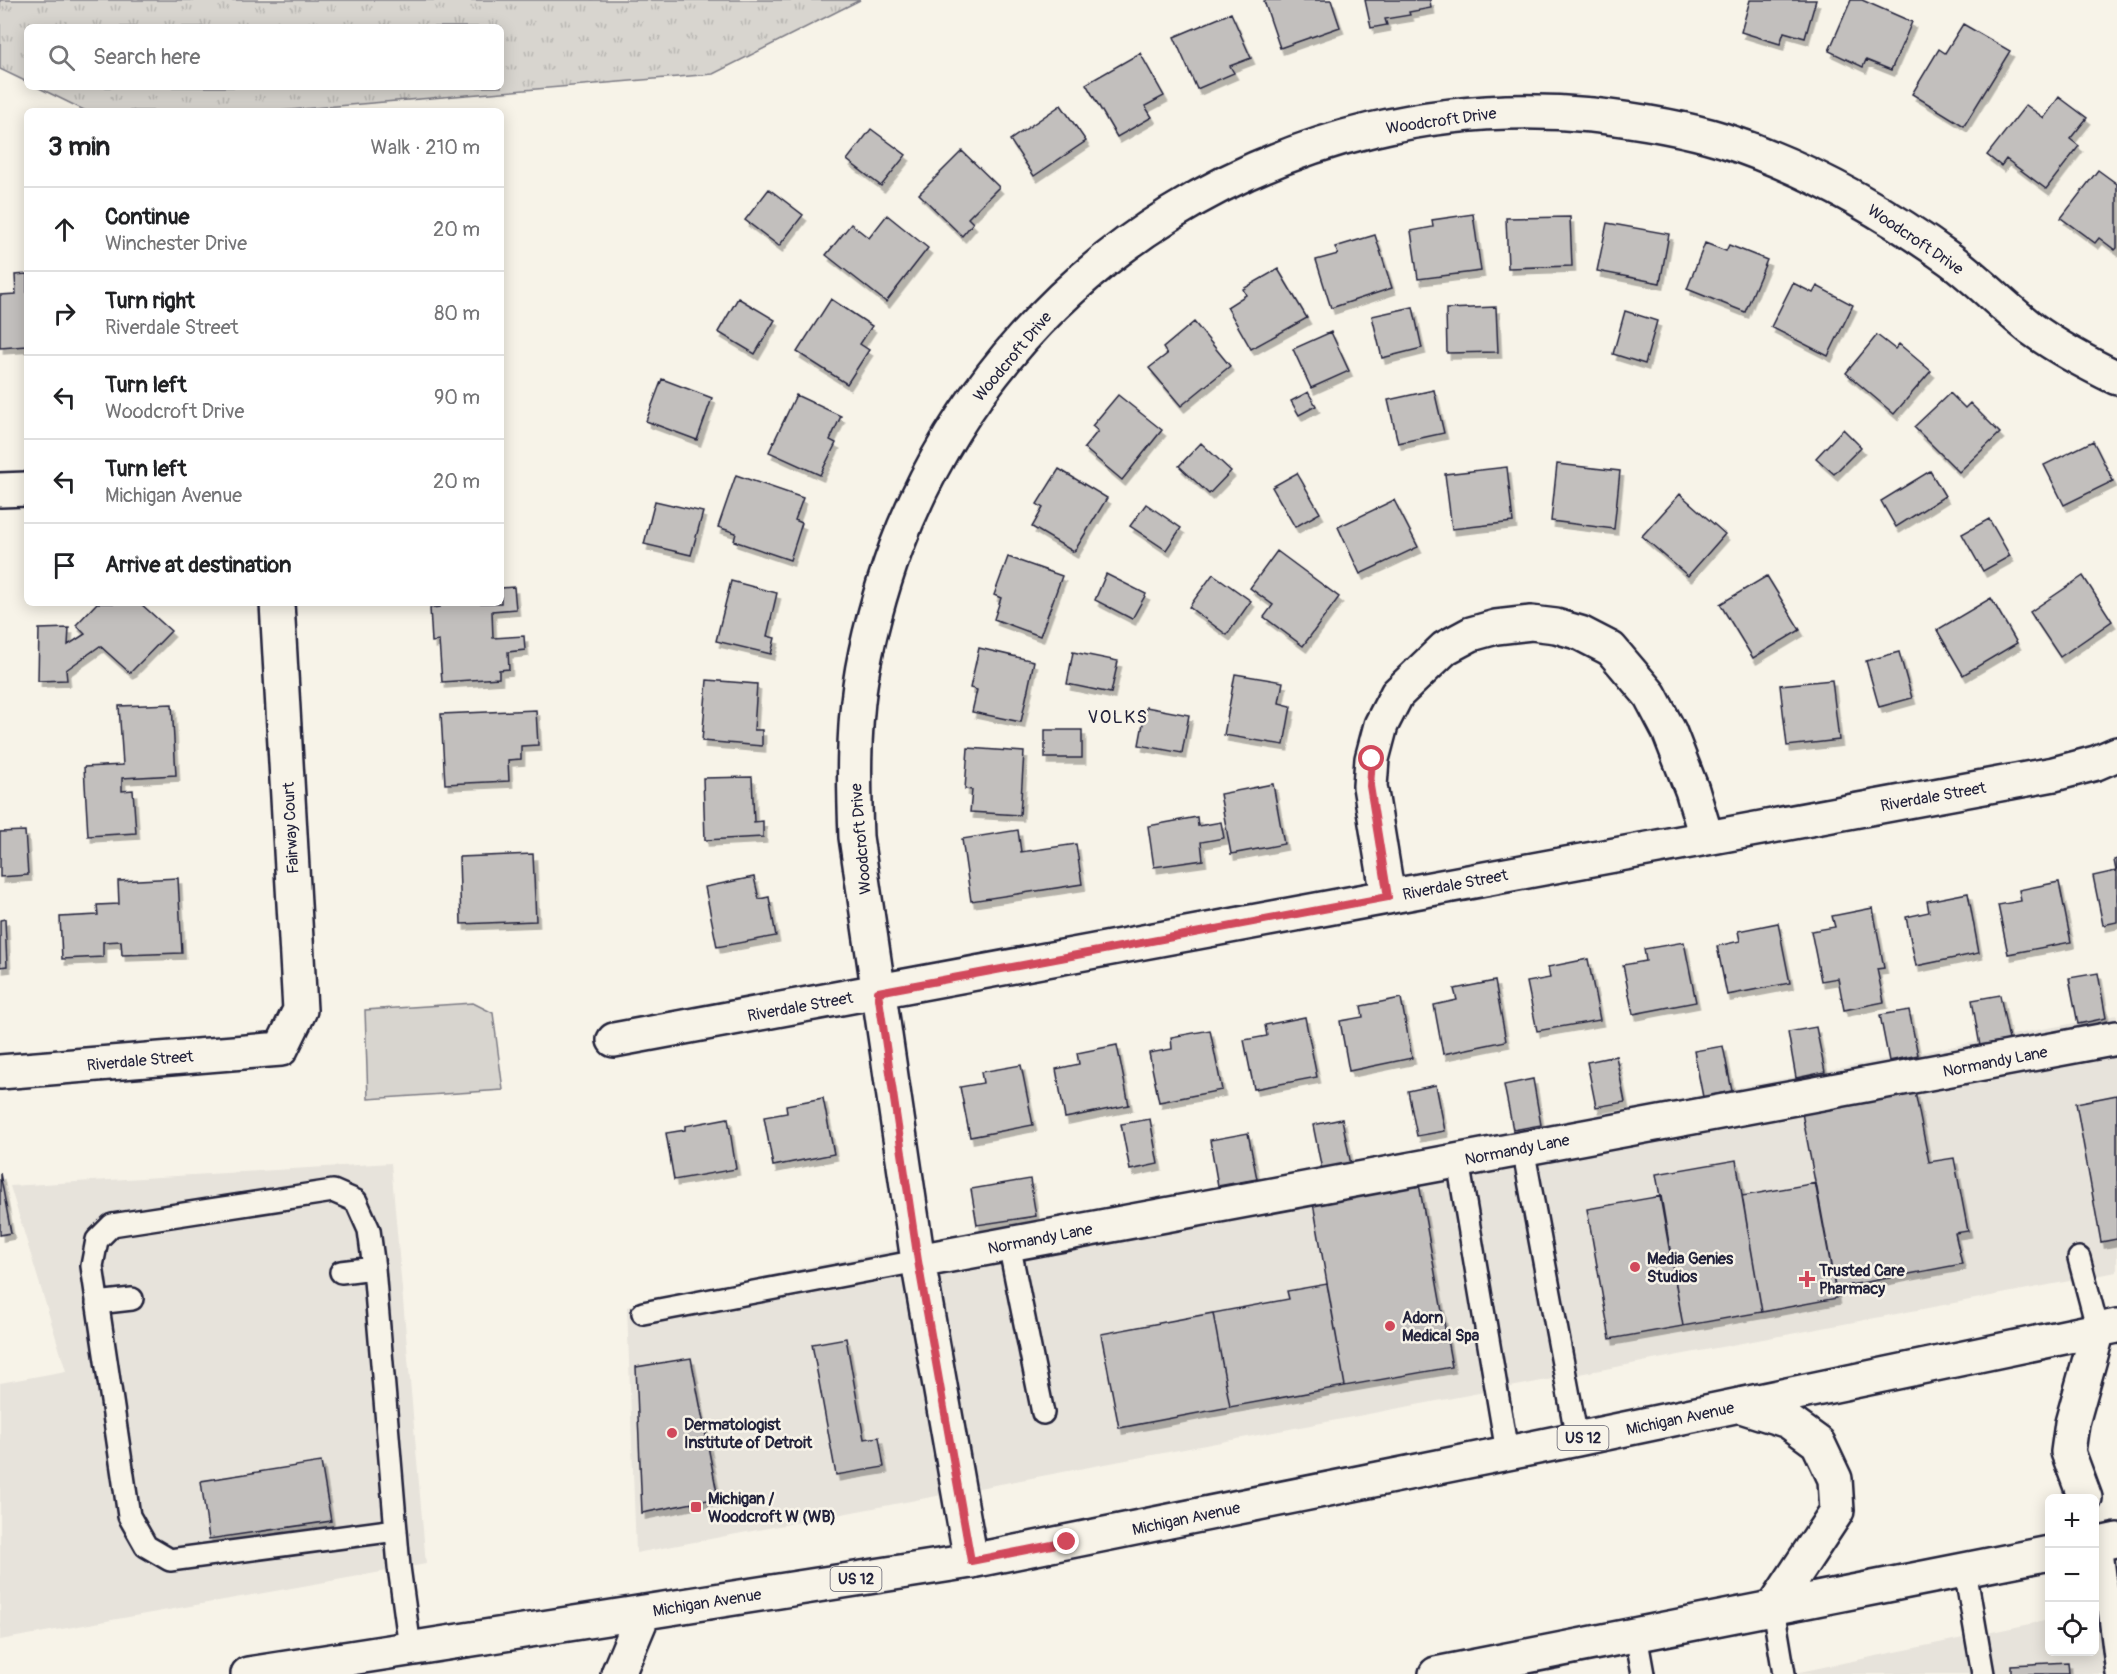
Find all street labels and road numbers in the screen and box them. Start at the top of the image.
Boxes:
street label: Woodcroft Drive [1385,103,1498,139]
street label: Woodcroft Drive [1864,200,1967,279]
street label: Woodcroft Drive [969,307,1056,406]
street label: Riverdale Street [1879,778,1988,816]
street label: Fairway Court [279,781,303,874]
street label: Woodcroft Drive [846,782,876,895]
street label: Riverdale Street [1401,865,1510,905]
street label: Riverdale Street [746,988,855,1026]
street label: Normandy Lane [1941,1042,2049,1082]
street label: Riverdale Street [86,1046,195,1076]
street label: Normandy Lane [1463,1130,1571,1170]
street label: Normandy Lane [986,1219,1094,1259]
street label: Michigan Avenue [1624,1398,1736,1440]
road number: US 12 [1558,1426,1608,1450]
street label: Michigan Avenue [1130,1498,1242,1540]
road number: US 12 [830,1567,882,1591]
street label: Michigan Avenue [651,1585,763,1621]

